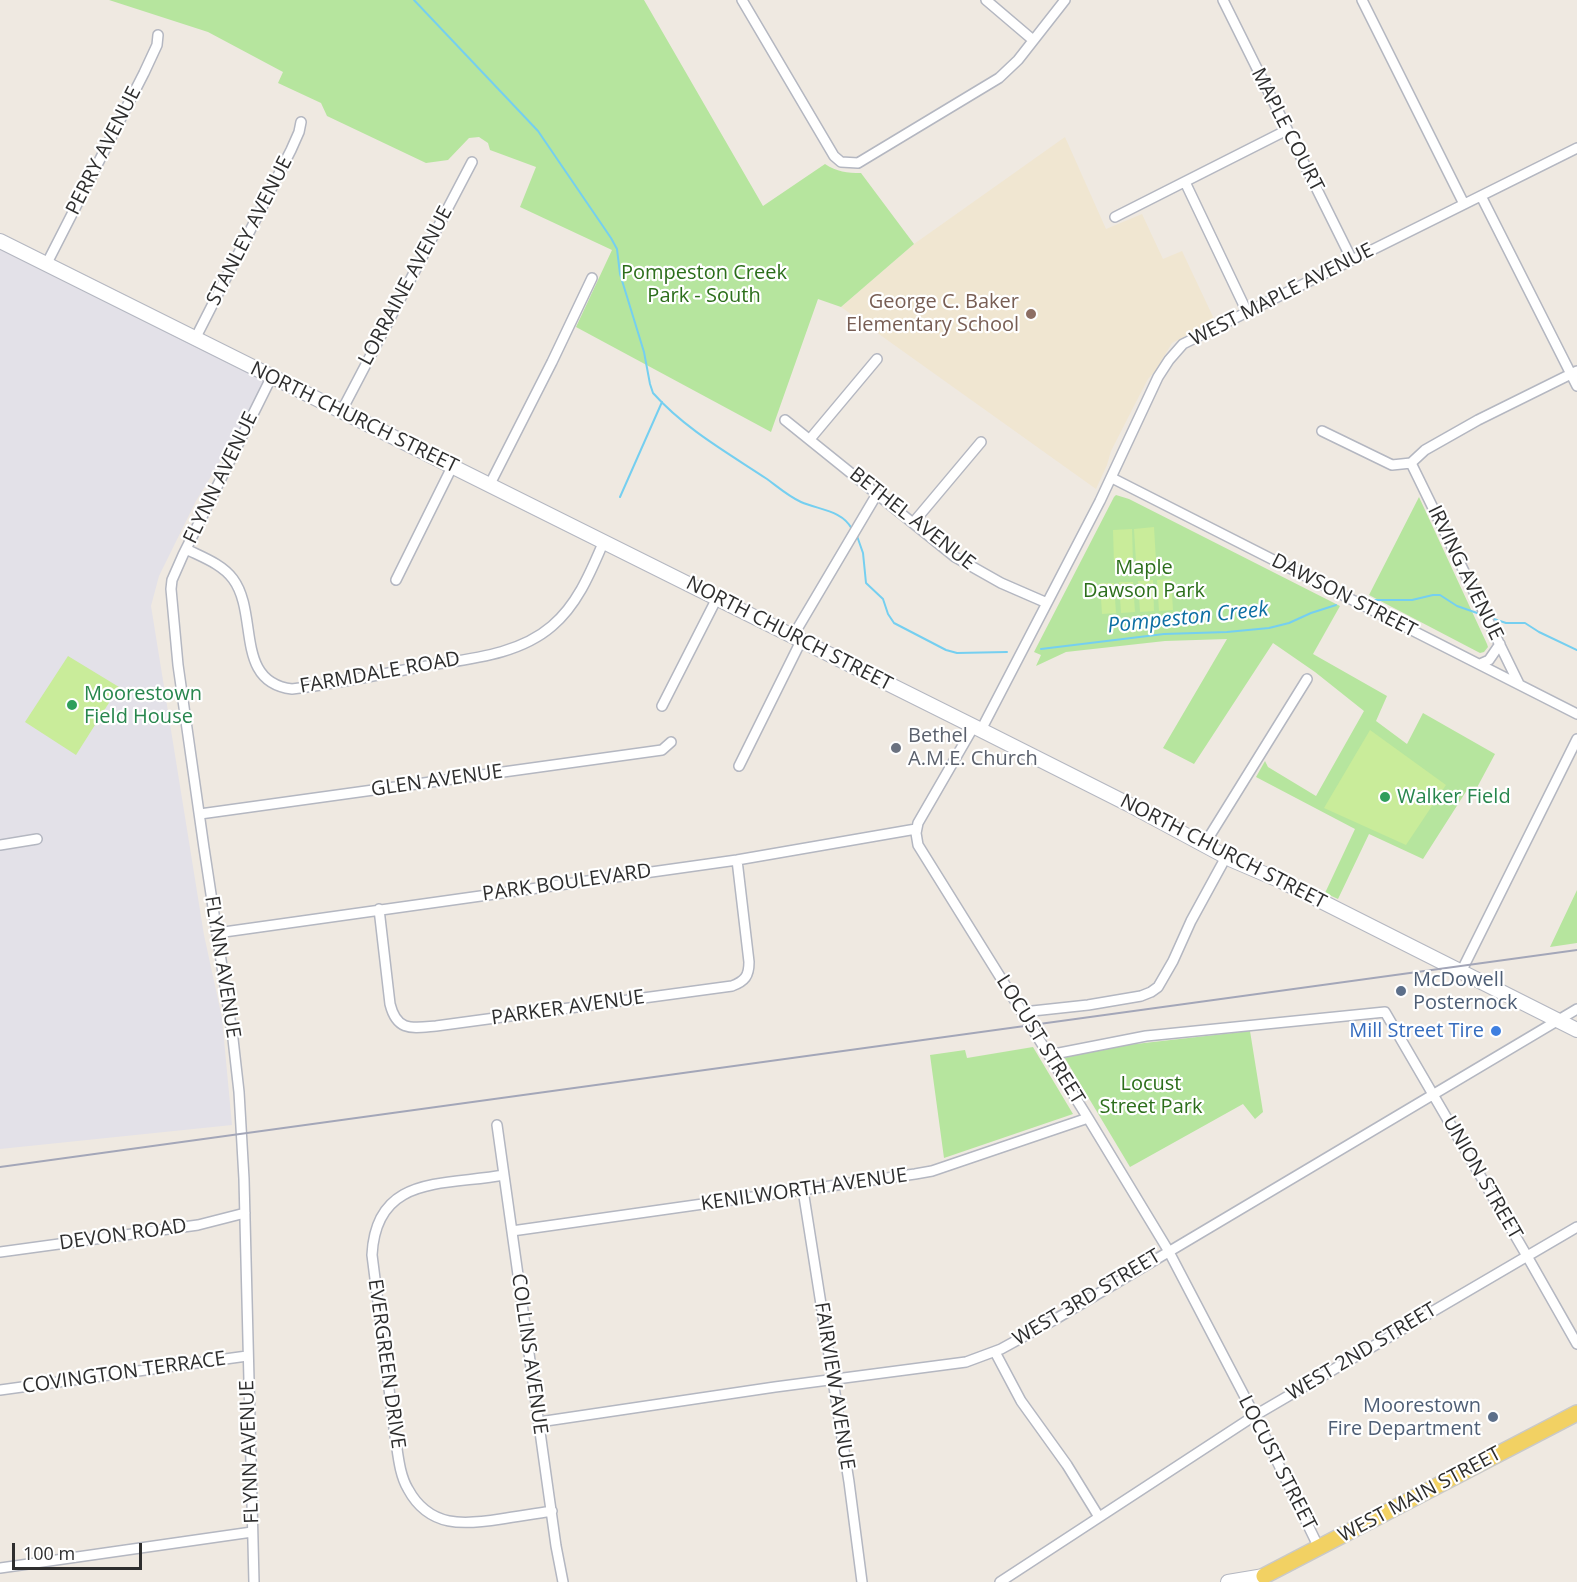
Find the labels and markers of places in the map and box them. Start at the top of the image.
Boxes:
place label: George C. Baker Elementary School [846,290,1019,337]
marker: George C. Baker Elementary School [1024,307,1038,321]
place label: Moorestown Field House [84,682,202,729]
marker: Moorestown Field House [65,698,79,712]
place label: Bethel A.M.E. Church [908,724,1038,771]
marker: Bethel A.M.E. Church [889,741,903,755]
place label: Walker Field [1397,785,1511,809]
marker: Walker Field [1378,790,1392,804]
place label: McDowell Posternock [1413,968,1518,1015]
marker: McDowell Posternock [1394,984,1408,998]
place label: Mill Street Tire [1349,1019,1484,1043]
marker: Mill Street Tire [1489,1024,1503,1038]
place label: Moorestown Fire Department [1327,1394,1481,1441]
marker: Moorestown Fire Department [1486,1410,1500,1424]

